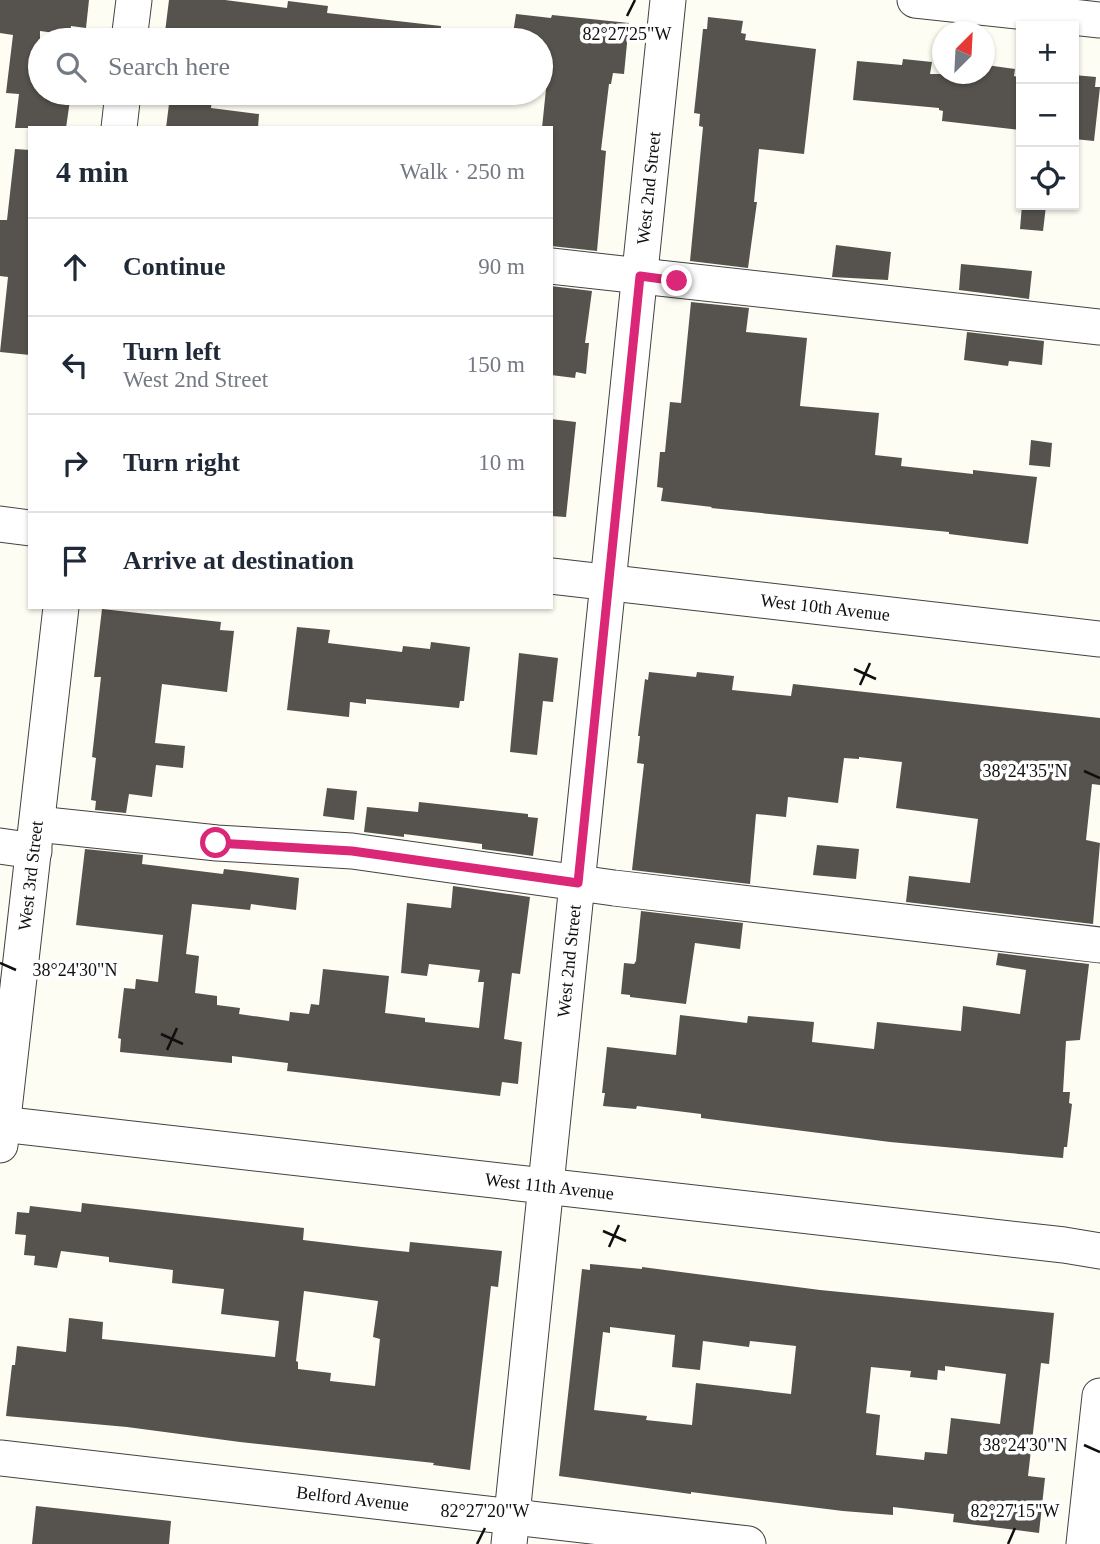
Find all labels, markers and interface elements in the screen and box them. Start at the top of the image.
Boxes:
north arrow [932,21,995,84]
map controls [1016,21,1079,210]
button: + [1016,21,1079,84]
text: 82°27'25"W [583,24,671,44]
search box [28,28,553,105]
icon: search [52,48,90,86]
text: Search here [108,52,230,81]
button: − [1016,84,1079,147]
street label: West 2nd Street [633,131,664,246]
button: locate [1016,147,1079,210]
text: 4 min [56,155,129,188]
text: Walk · 250 m [400,159,525,184]
icon: ahead [56,248,94,286]
text: Continue [123,252,226,281]
text: 90 m [478,254,525,279]
route end [661,265,692,296]
text: Turn left [123,337,221,366]
icon: left [56,346,94,384]
text: 150 m [467,352,525,377]
text: West 2nd Street [123,367,268,392]
icon: right [56,444,94,482]
text: Turn right [123,448,240,477]
text: 10 m [478,450,525,475]
icon: arrive [56,542,94,580]
text: Arrive at destination [123,546,354,575]
street label: West 10th Avenue [759,590,891,625]
text: 38°24'35"N [983,761,1067,781]
street label: West 3rd Street [14,820,47,932]
route start [200,827,231,858]
street label: West 2nd Street [553,904,585,1019]
text: 38°24'30"N [33,960,117,980]
street label: West 11th Avenue [484,1169,615,1204]
text: 38°24'30"N [983,1435,1067,1455]
street label: Belford Avenue [295,1482,410,1515]
text: 82°27'20"W [441,1501,529,1521]
text: 82°27'15"W [971,1501,1059,1521]

